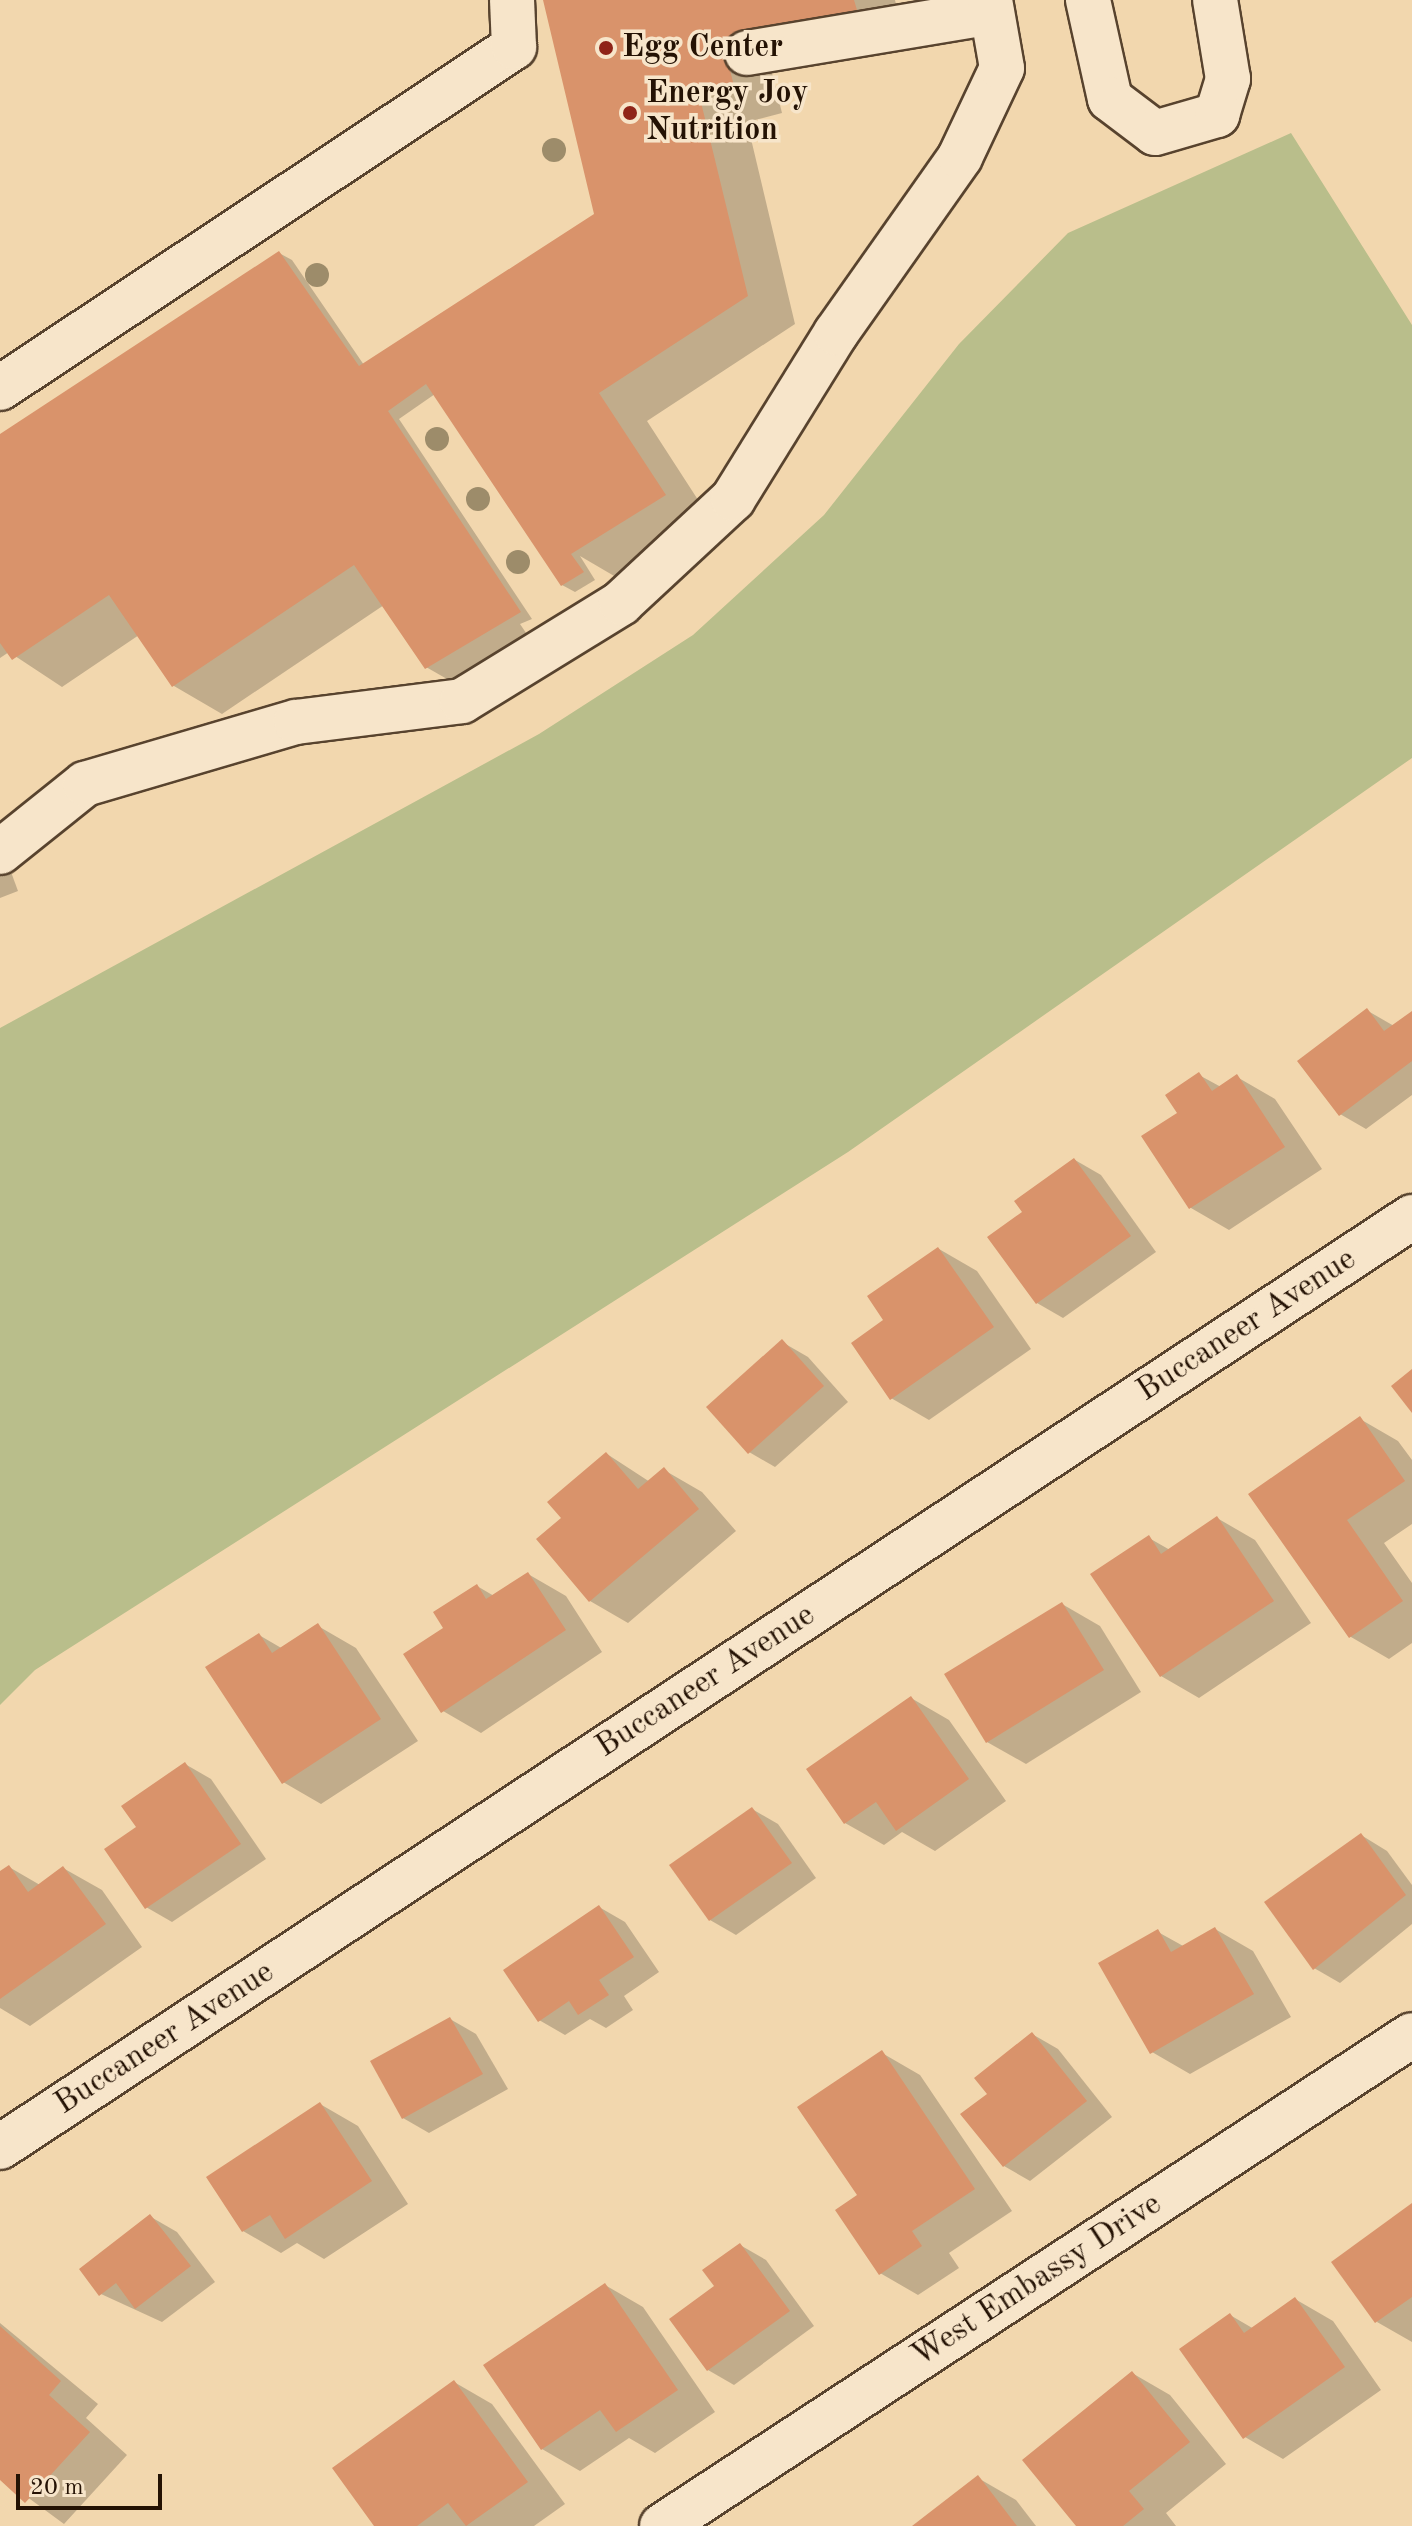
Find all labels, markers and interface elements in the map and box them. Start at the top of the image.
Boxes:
place label: Egg Center [622,29,783,67]
marker: Egg Center [597,39,615,57]
place label: Energy Joy Nutrition [646,76,808,151]
marker: Energy Joy Nutrition [621,104,639,122]
street label: Buccaneer Avenue [1130,1241,1364,1411]
street label: Buccaneer Avenue [589,1597,823,1767]
street label: Buccaneer Avenue [48,1954,282,2124]
street label: West Embassy Drive [905,2186,1169,2376]
scale bar [20,2458,166,2508]
text: 20 m [30,2476,84,2500]

